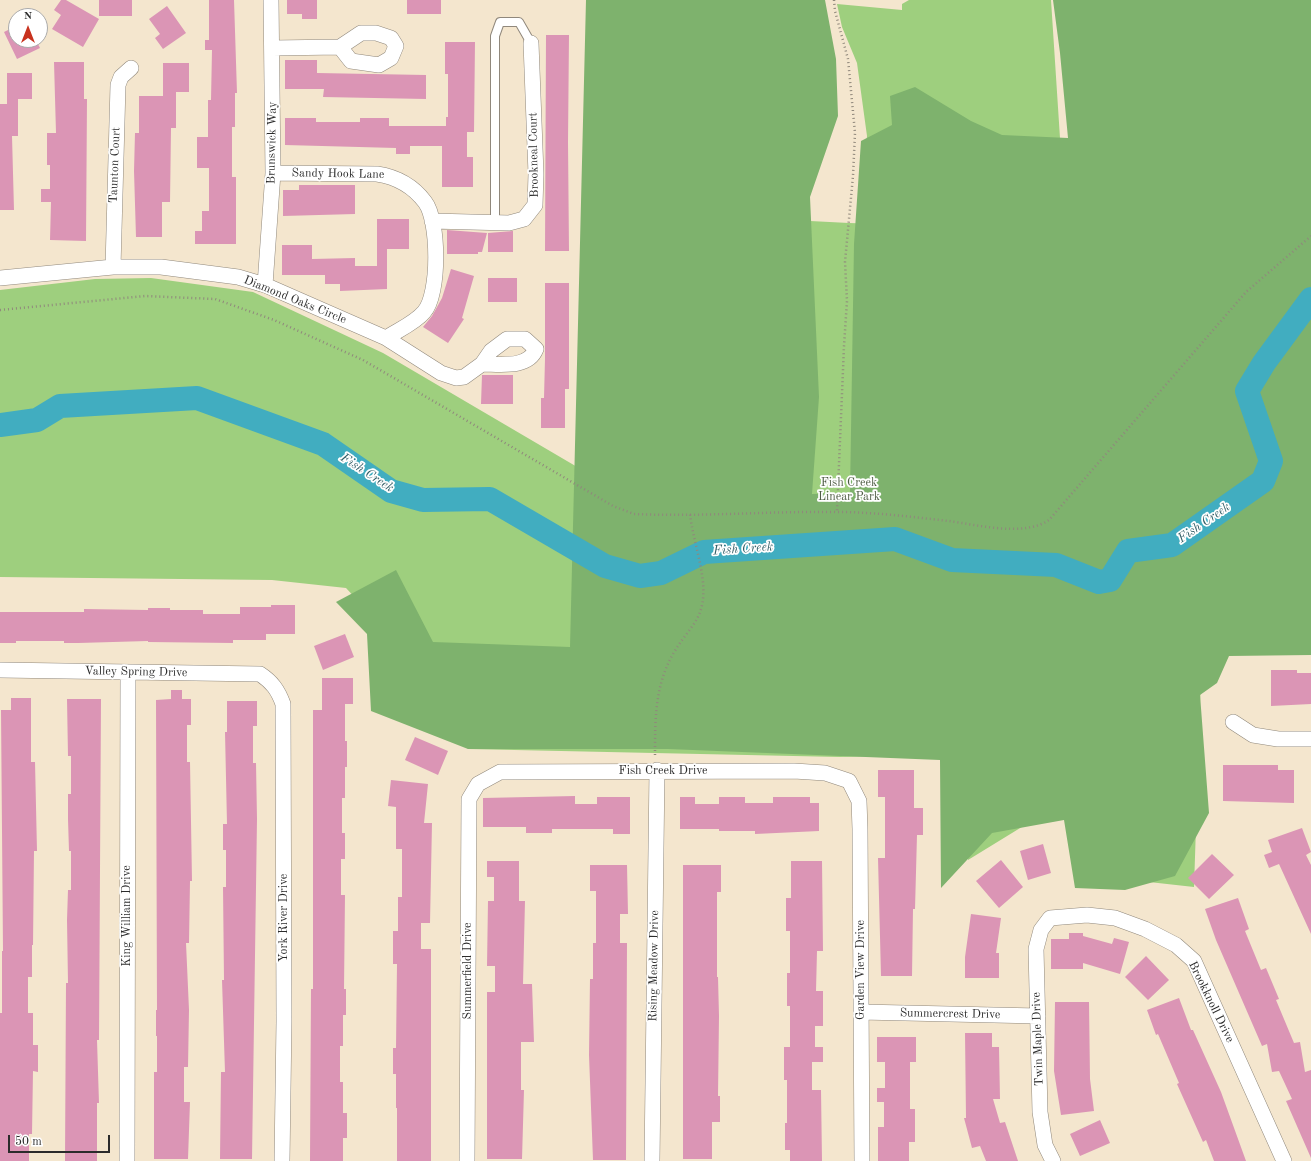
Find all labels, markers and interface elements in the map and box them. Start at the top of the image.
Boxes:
north arrow [8,8,48,48]
text: N [24,11,32,22]
street label: Brunswick Way [264,102,280,184]
street label: Brookneal Court [526,112,542,198]
street label: Taunton Court [106,127,124,203]
street label: Sandy Hook Lane [292,166,384,182]
street label: Diamond Oaks Circle [242,273,348,327]
water label: Fish Creek [337,450,397,496]
park label: Fish Creek Linear Park [818,476,880,504]
water label: Fish Creek [1175,499,1233,547]
water label: Fish Creek [712,539,774,559]
street label: Valley Spring Drive [84,664,188,680]
street label: Fish Creek Drive [619,764,707,778]
street label: King William Drive [120,865,134,967]
street label: York River Drive [277,874,291,962]
street label: Rising Meadow Drive [646,910,662,1022]
street label: Garden View Drive [854,920,868,1020]
street label: Summerfield Drive [461,923,475,1019]
street label: Brookknoll Drive [1185,959,1237,1045]
street label: Twin Maple Drive [1029,992,1047,1086]
street label: Summercrest Drive [900,1006,1000,1022]
scale bar [10,1127,112,1153]
text: 50 m [15,1136,42,1148]

